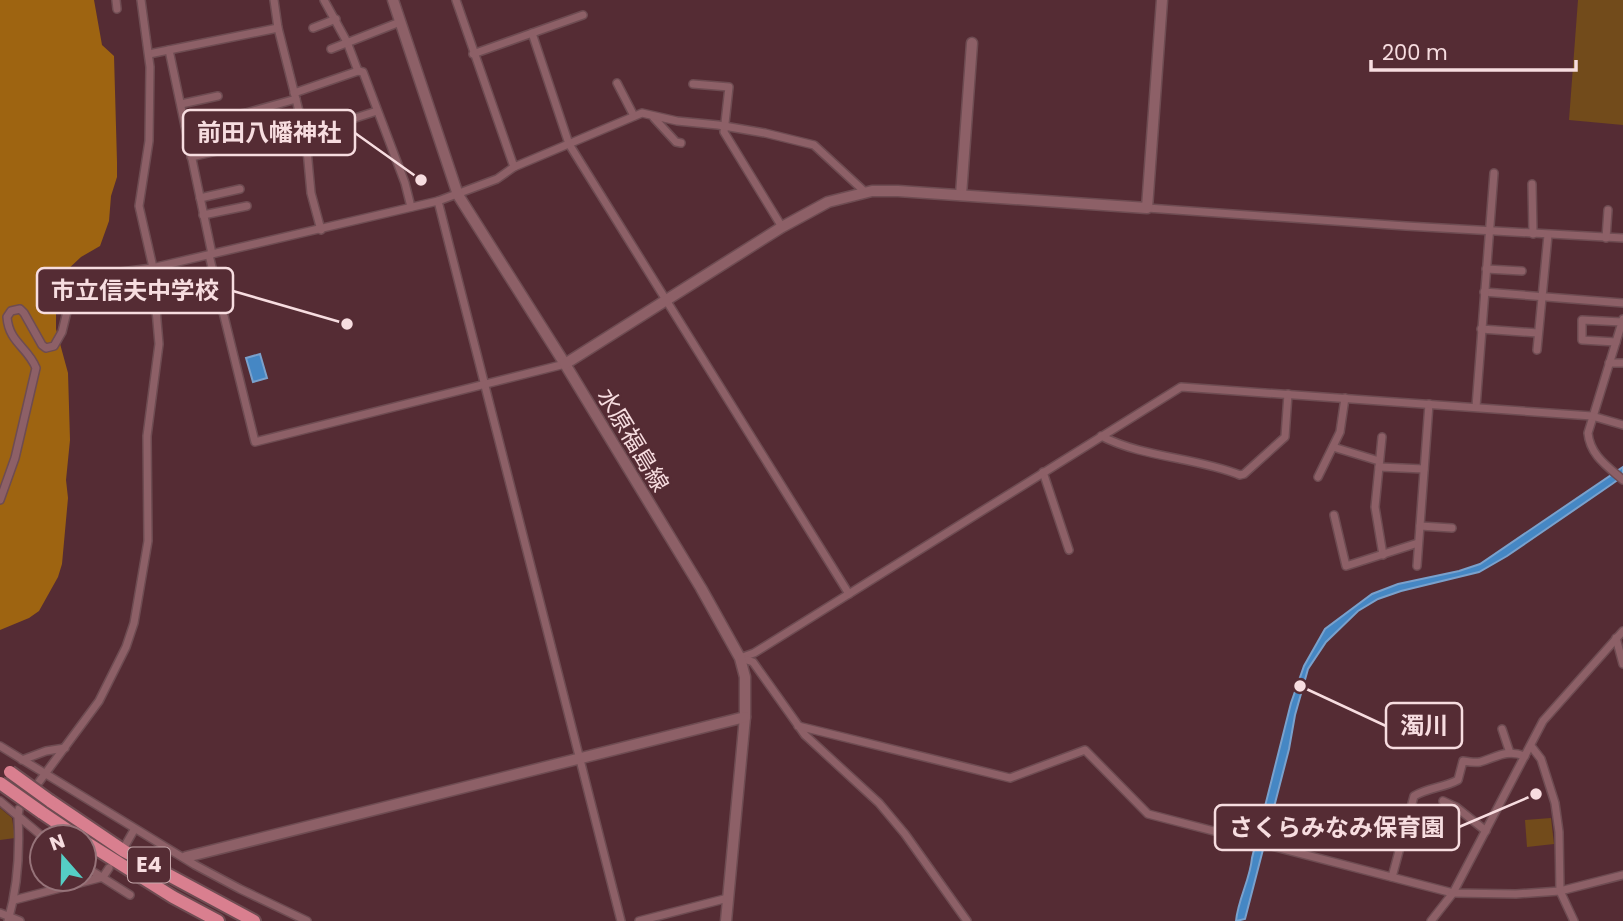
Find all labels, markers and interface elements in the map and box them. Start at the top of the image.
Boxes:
scale bar [1371,28,1576,72]
text: 200 m [1382,38,1448,67]
callout: 前田八幡神社 [183,110,355,155]
text: 前田八幡神社 [197,116,341,149]
callout: 市立信夫中学校 [37,268,233,313]
text: 市立信夫中学校 [51,274,219,307]
street label: 水原福島線 [590,382,676,498]
callout: 濁川 [1386,703,1462,748]
text: 濁川 [1400,709,1448,742]
callout: さくらみなみ保育園 [1215,805,1459,850]
text: さくらみなみ保育園 [1229,811,1445,844]
north arrow [28,823,98,893]
text: N [46,827,69,858]
road number: E4 [128,848,170,882]

